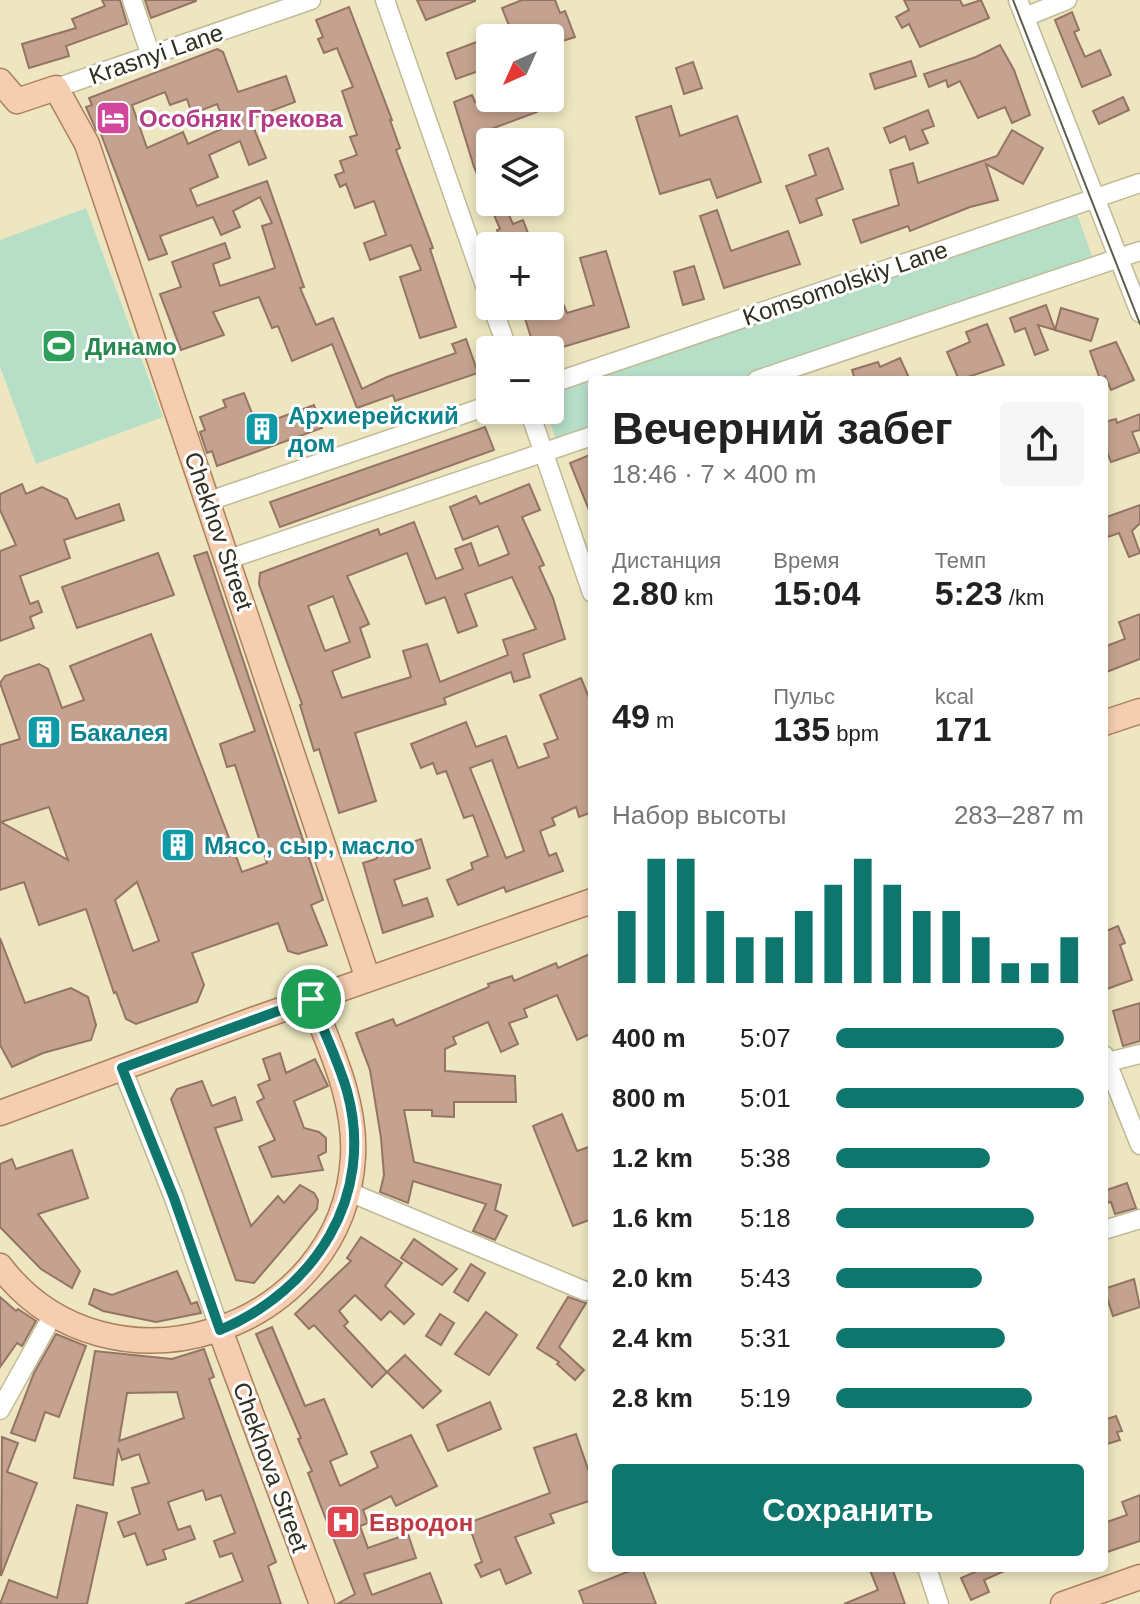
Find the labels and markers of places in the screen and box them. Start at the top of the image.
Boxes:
hotel icon: Особняк Грекова [94,99,132,137]
place label: Особняк Грекова [139,105,343,132]
sports icon: Динамо [40,327,78,365]
place label: Динамо [85,333,177,360]
place label: Архиерейский дом [288,402,459,457]
building icon: Архиерейский дом [243,410,281,448]
building icon: Бакалея [25,713,63,751]
place label: Бакалея [70,719,168,746]
building icon: Мясо, сыр, масло [159,826,197,864]
place label: Мясо, сыр, масло [204,832,415,859]
pin [277,965,345,1033]
hospital icon: Евродон [324,1503,362,1541]
place label: Евродон [369,1509,473,1536]

